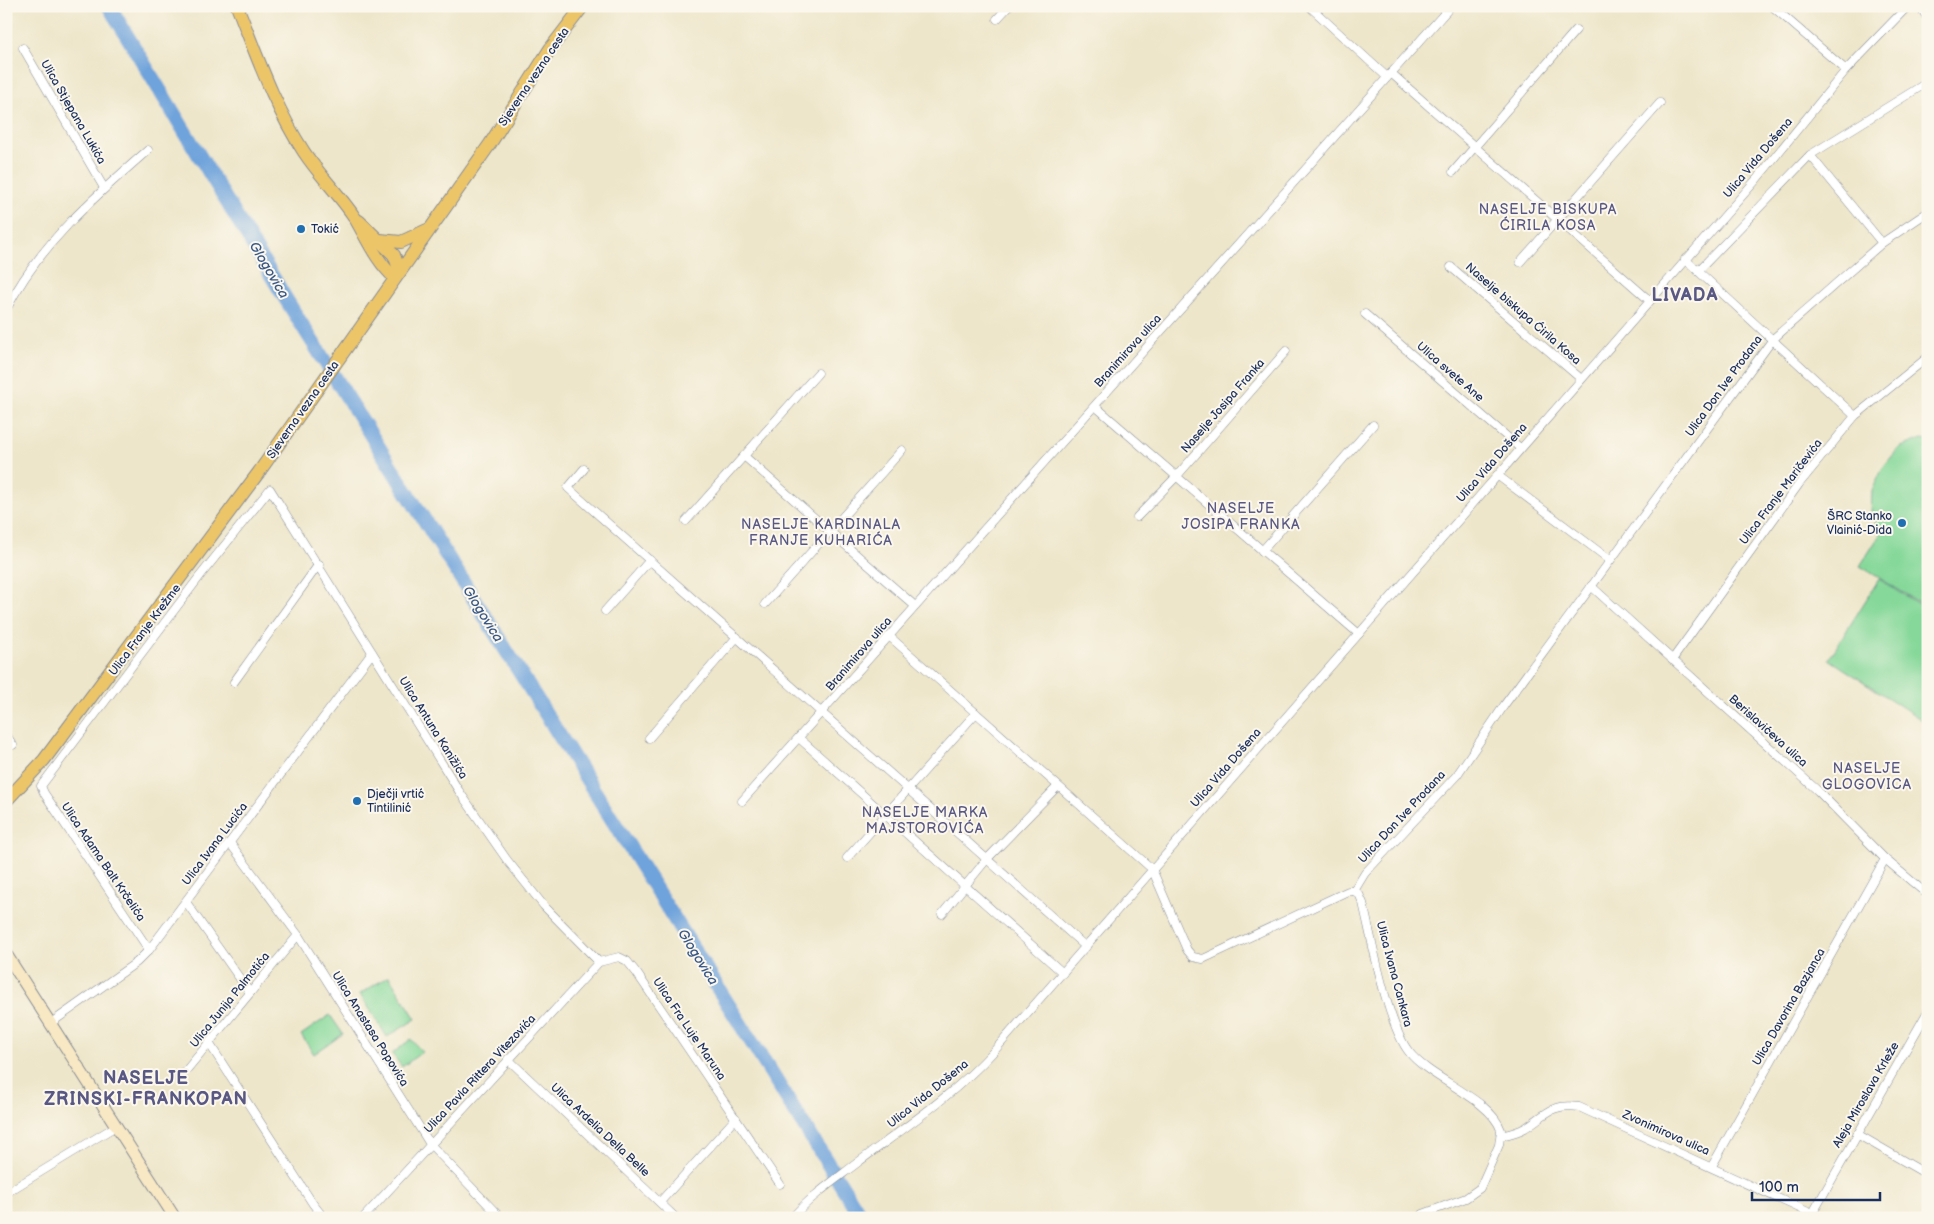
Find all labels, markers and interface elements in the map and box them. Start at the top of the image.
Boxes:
street label: Sjeverna vezna cesta [495,25,573,129]
street label: Ulica Stjepana Lukića [37,57,109,167]
street label: Ulica Vida Došena [1720,115,1796,201]
district label: NASELJE BISKUPA ĆIRILA KOSA [1479,201,1617,234]
place label: Tokić [311,222,339,237]
marker: Tokić [295,223,307,235]
water label: Glogovica [245,239,293,301]
street label: Naselje biskupa Ćirila Kosa [1462,258,1585,368]
district label: LIVADA [1652,285,1718,306]
street label: Branimirova ulica [1091,311,1165,391]
street label: Ulica Don Ive Prodana [1682,332,1766,440]
street label: Ulica svete Ane [1413,339,1487,405]
street label: Naselje Josipa Franka [1178,356,1268,456]
street label: Sjeverna vezna cesta [264,358,342,462]
street label: Ulica Vida Došena [1453,420,1531,506]
street label: Ulica Franje Maričevića [1736,436,1826,548]
district label: NASELJE JOSIPA FRANKA [1182,500,1300,533]
place label: ŠRC Stanko Vlainić-Dida [1827,508,1892,538]
district label: NASELJE KARDINALA FRANJE KUHARIĆA [741,516,901,549]
marker: ŠRC Stanko Vlainić-Dida [1896,517,1908,529]
street label: Ulica Franje Krežme [106,581,184,679]
water label: Glogovica [459,583,507,645]
street label: Branimirova ulica [823,614,895,694]
street label: Ulica Antuna Kanižića [395,674,471,782]
street label: Berislavićeva ulica [1725,692,1811,770]
street label: Ulica Vida Došena [1187,725,1265,811]
district label: NASELJE GLOGOVICA [1822,760,1912,793]
street label: Ulica Don Ive Prodana [1355,767,1449,867]
place label: Dječji vrtić Tintilinić [367,787,425,816]
marker: Dječji vrtić Tintilinić [351,795,363,807]
street label: Ulica Adama Balt Krčelića [58,800,149,924]
street label: Ulica Ivana Lucića [179,800,251,888]
district label: NASELJE MARKA MAJSTOROVIĆA [862,804,988,837]
street label: Ulica Ivana Cankara [1373,919,1415,1029]
water label: Glogovica [674,926,722,988]
street label: Ulica Davorina Bazjanca [1749,946,1829,1068]
street label: Ulica Junija Palmotića [187,949,273,1051]
street label: Ulica Anastasa Popovića [328,969,412,1090]
street label: Ulica Fra Luje Maruna [649,975,729,1083]
street label: Ulica Pavla Rittera Vitezovića [421,1011,539,1137]
street label: Aleja Miroslava Krleže [1830,1039,1902,1151]
street label: Ulica Vida Došena [884,1057,972,1131]
district label: NASELJE ZRINSKI-FRANKOPAN [44,1068,248,1110]
street label: Ulica Ardelia Della Belle [547,1080,653,1180]
street label: Zvonimirova ulica [1619,1107,1712,1159]
scale bar [1752,1169,1879,1201]
text: 100 m [1759,1178,1799,1197]

